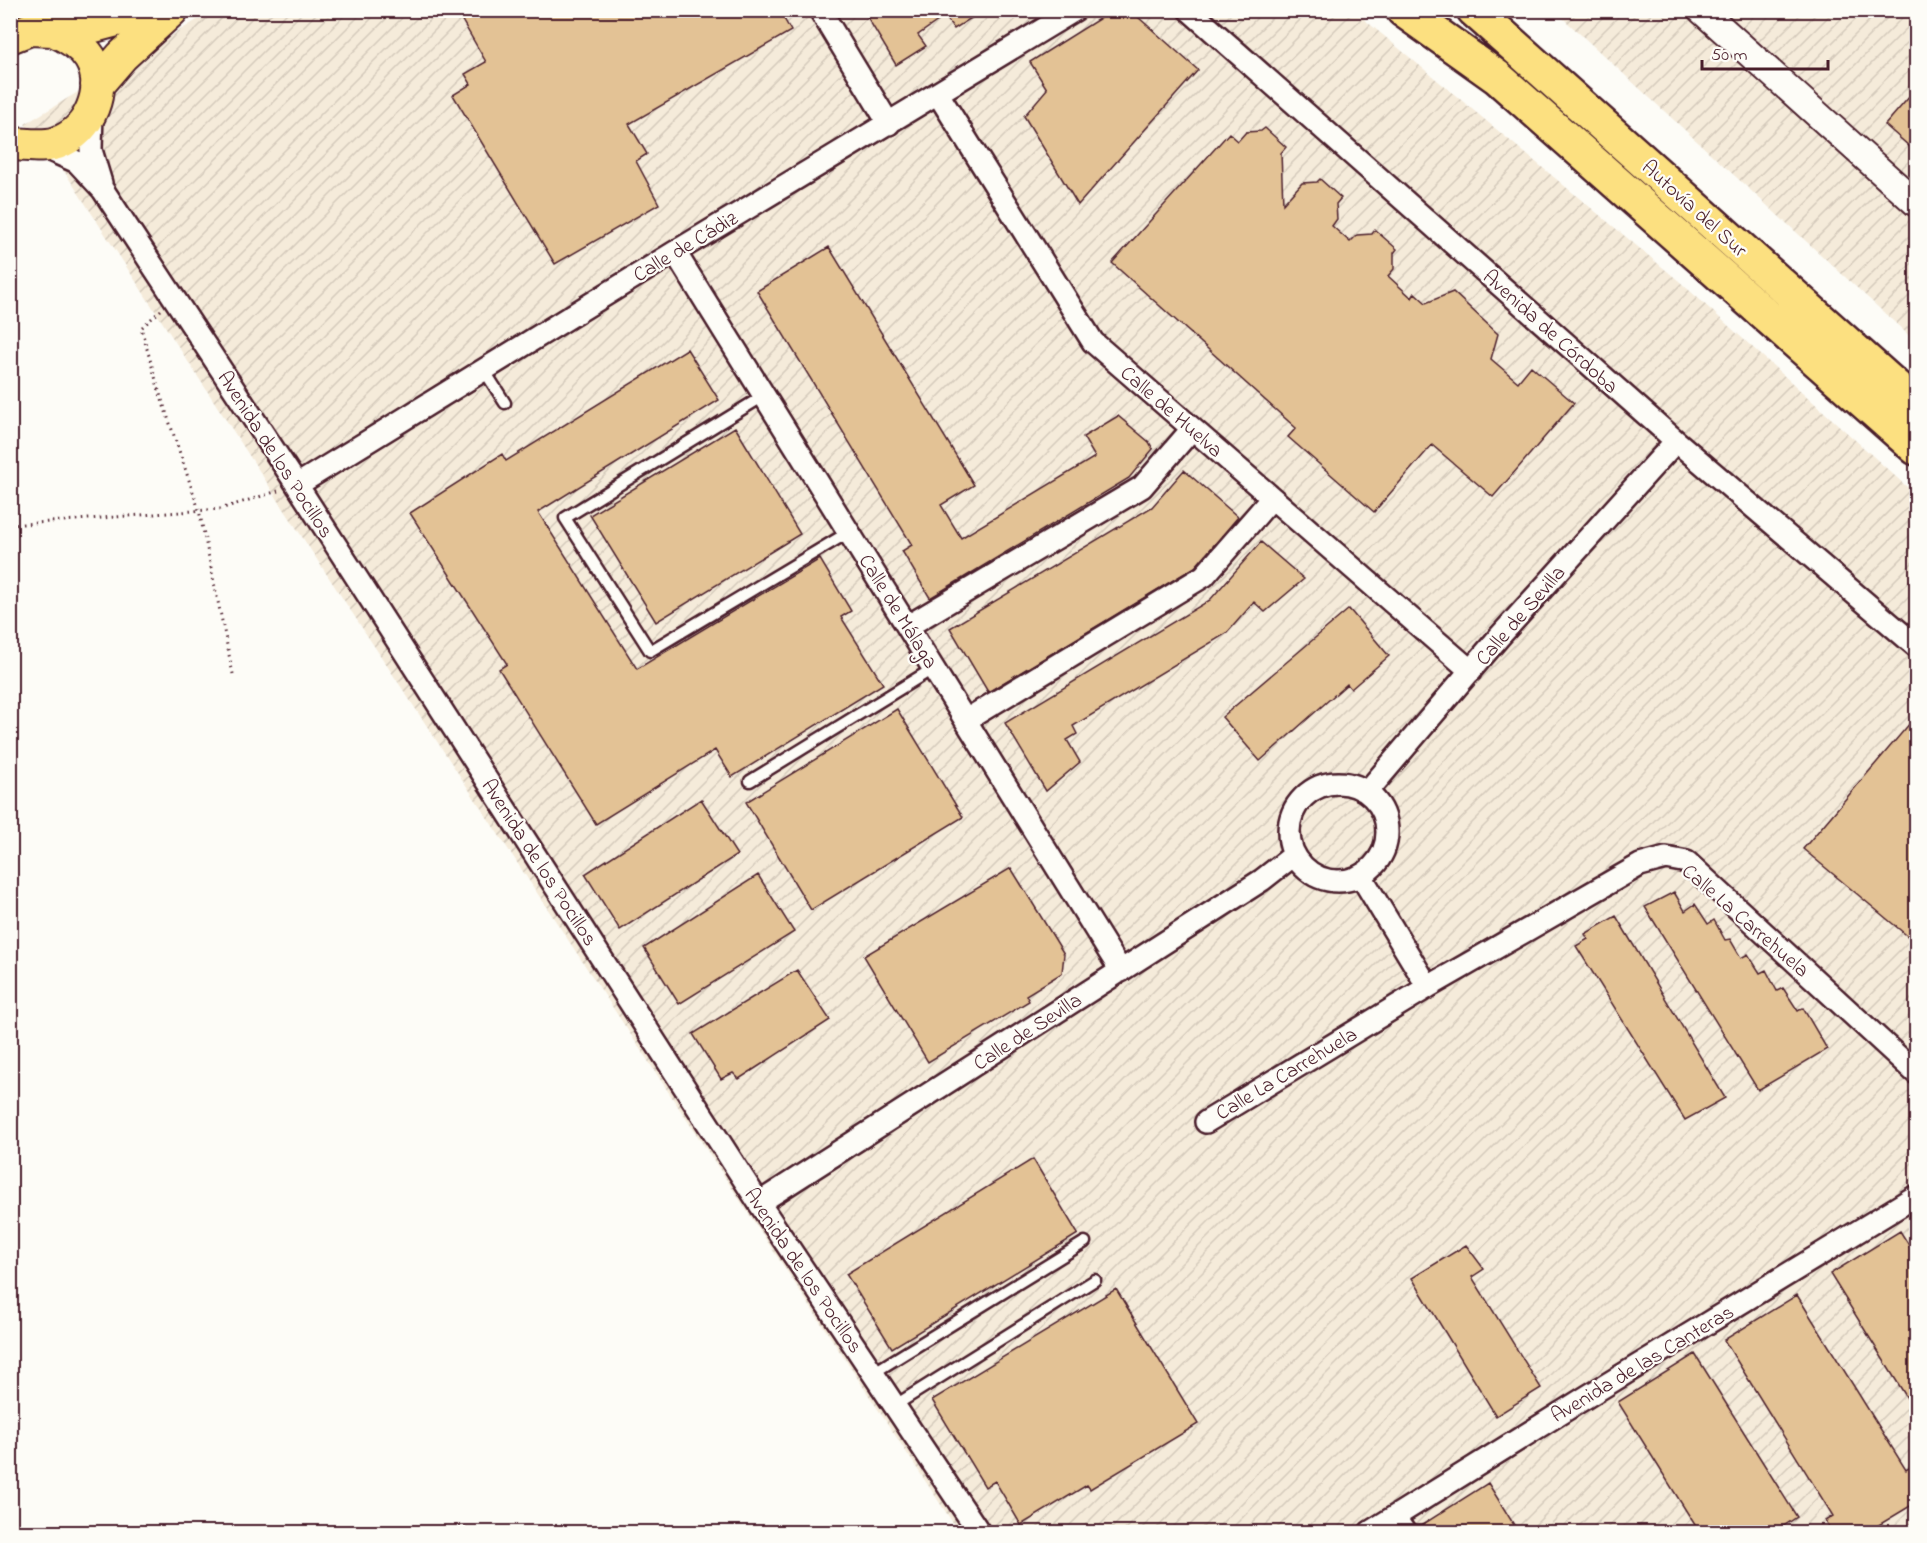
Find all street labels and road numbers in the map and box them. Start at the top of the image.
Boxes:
street label: Autovía del Sur [1634,154,1754,266]
street label: Calle de Cádiz [628,204,744,291]
street label: Avenida de Córdoba [1475,263,1624,402]
street label: Calle de Huelva [1113,359,1229,466]
street label: Avenida de los Pocillos [209,366,340,545]
street label: Calle de Málaga [848,549,944,676]
street label: Calle de Sevilla [1469,560,1574,673]
street label: Avenida de los Pocillos [473,774,604,953]
street label: Calle La Carrehuela [1674,858,1815,985]
street label: Calle de Sevilla [968,986,1088,1079]
street label: Calle La Carrehuela [1211,1021,1364,1129]
street label: Avenida de los Pocillos [736,1182,869,1360]
street label: Avenida de las Canteras [1546,1298,1740,1431]

